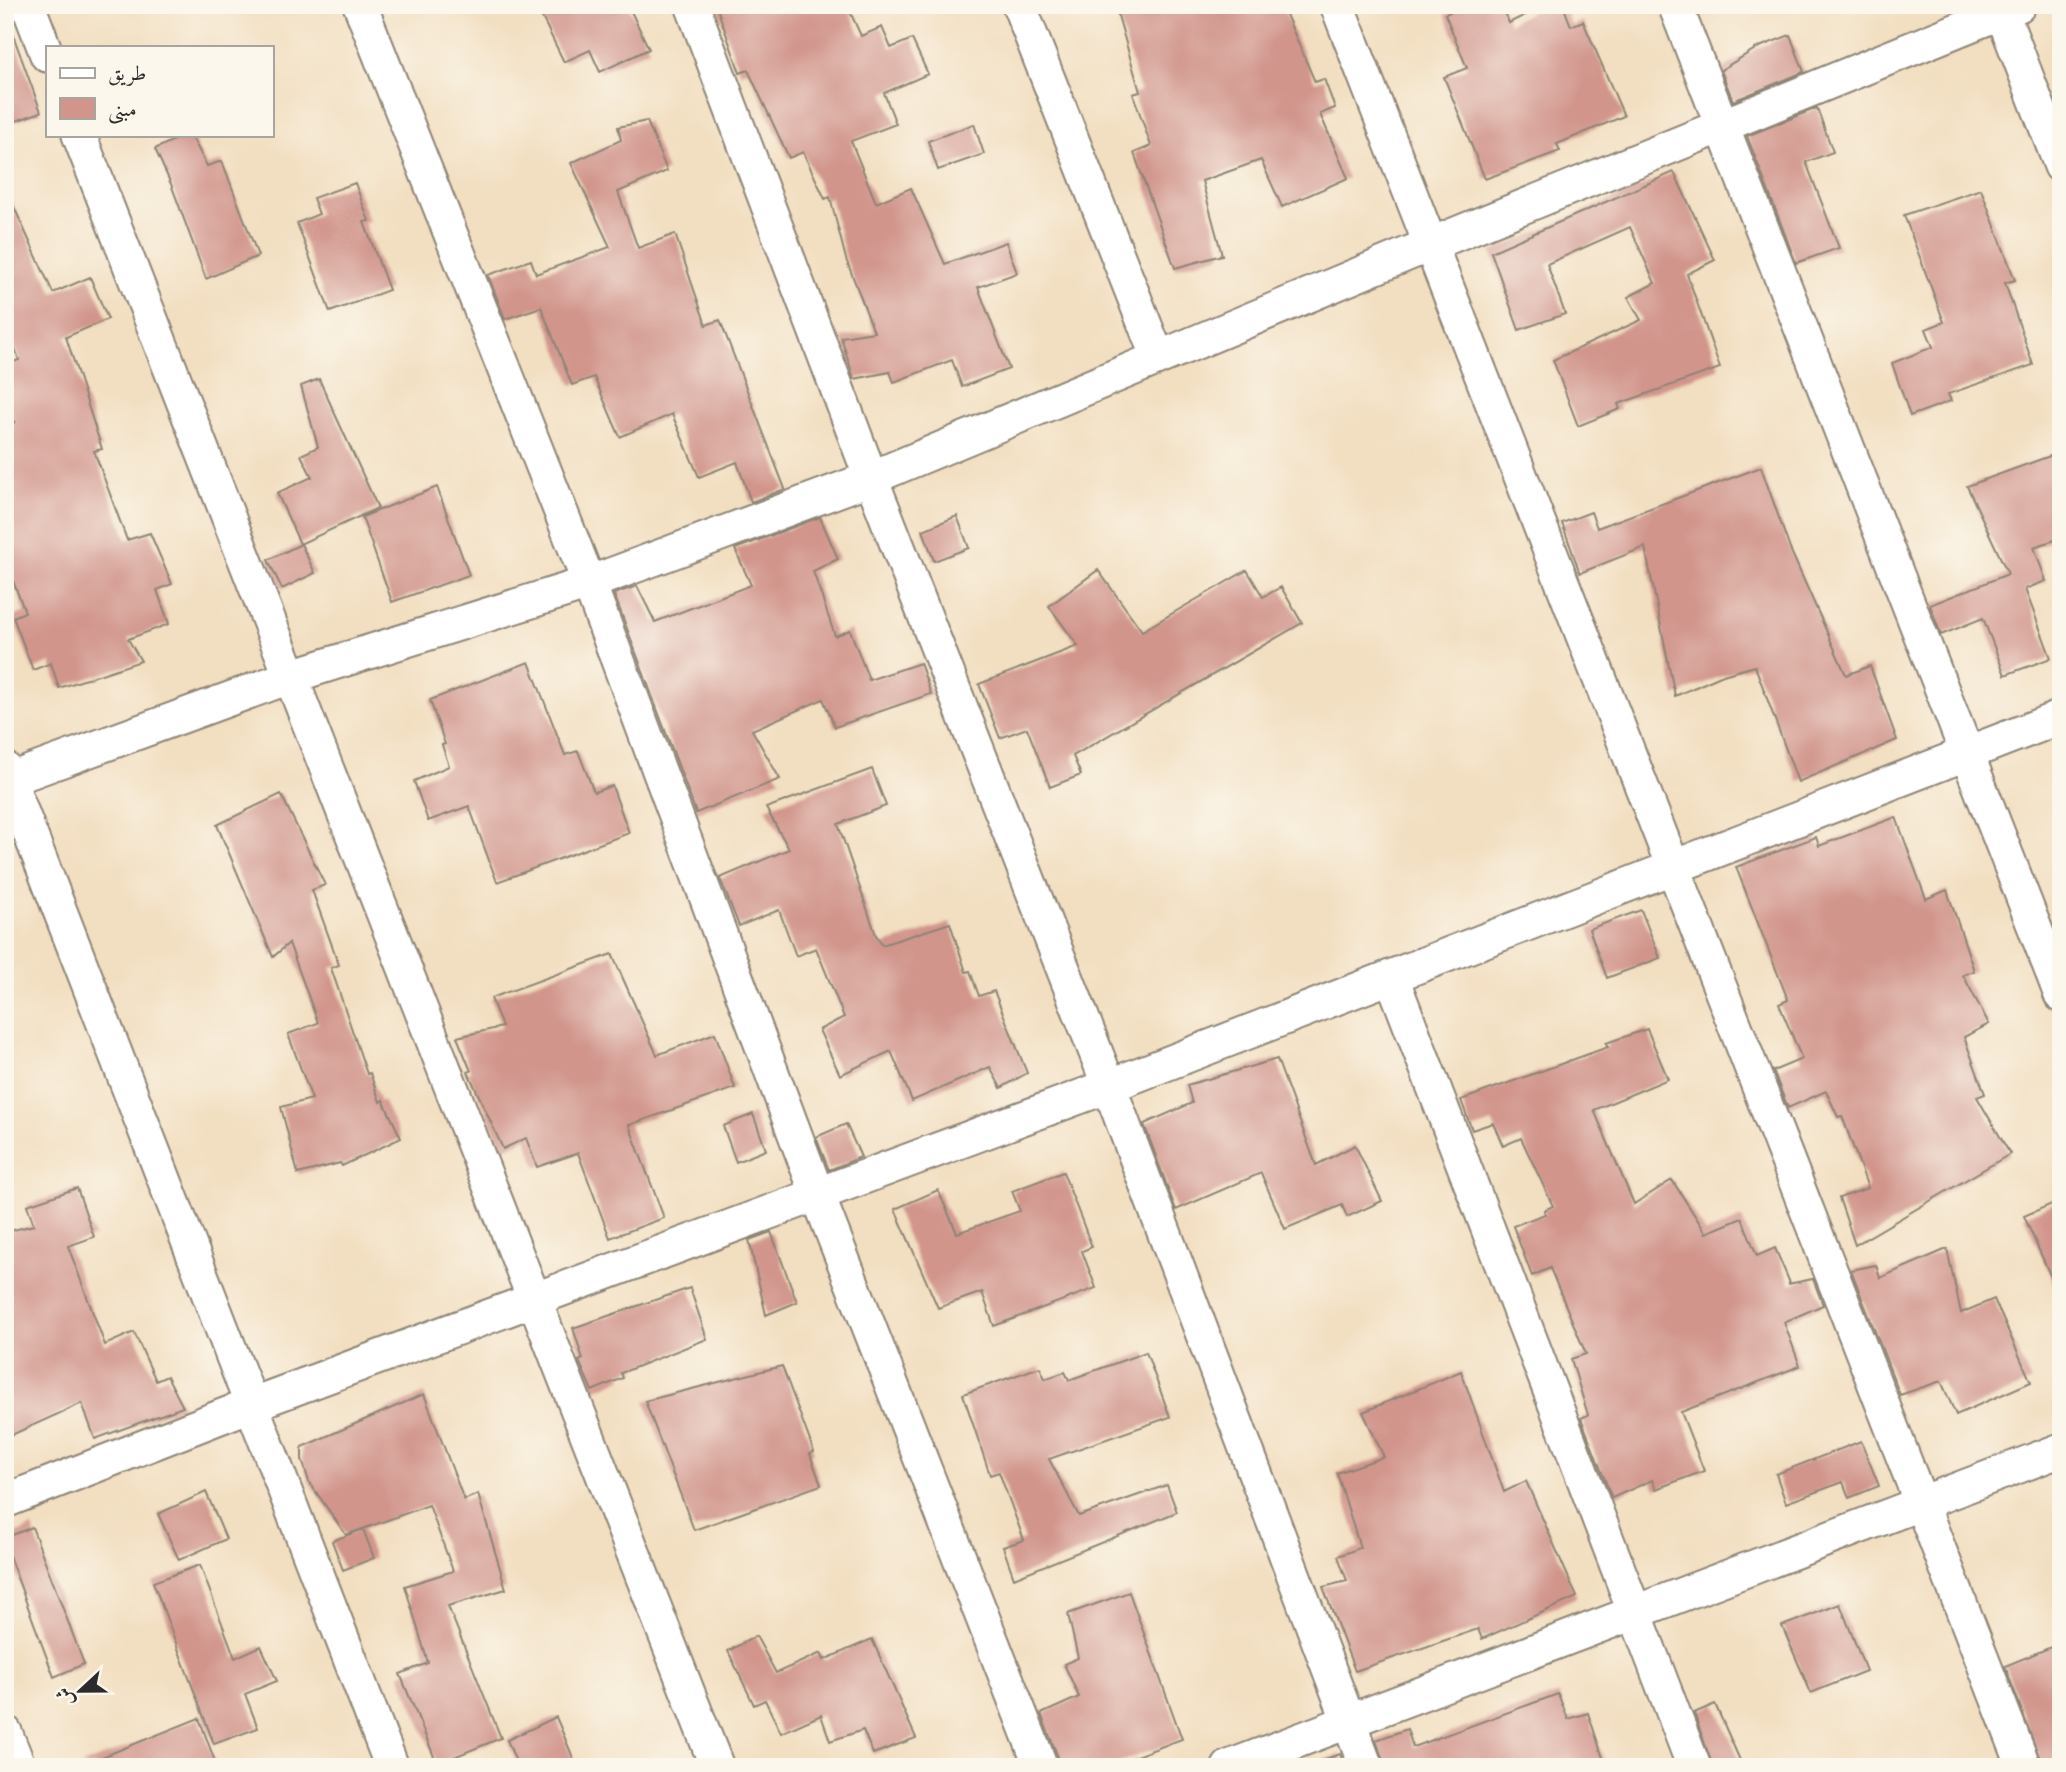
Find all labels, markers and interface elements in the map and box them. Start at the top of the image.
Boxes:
legend [46,46,273,136]
text: طريق [108,60,146,86]
text: مبنى [108,96,137,124]
north arrow [46,1656,116,1726]
text: ش [51,1684,79,1710]

